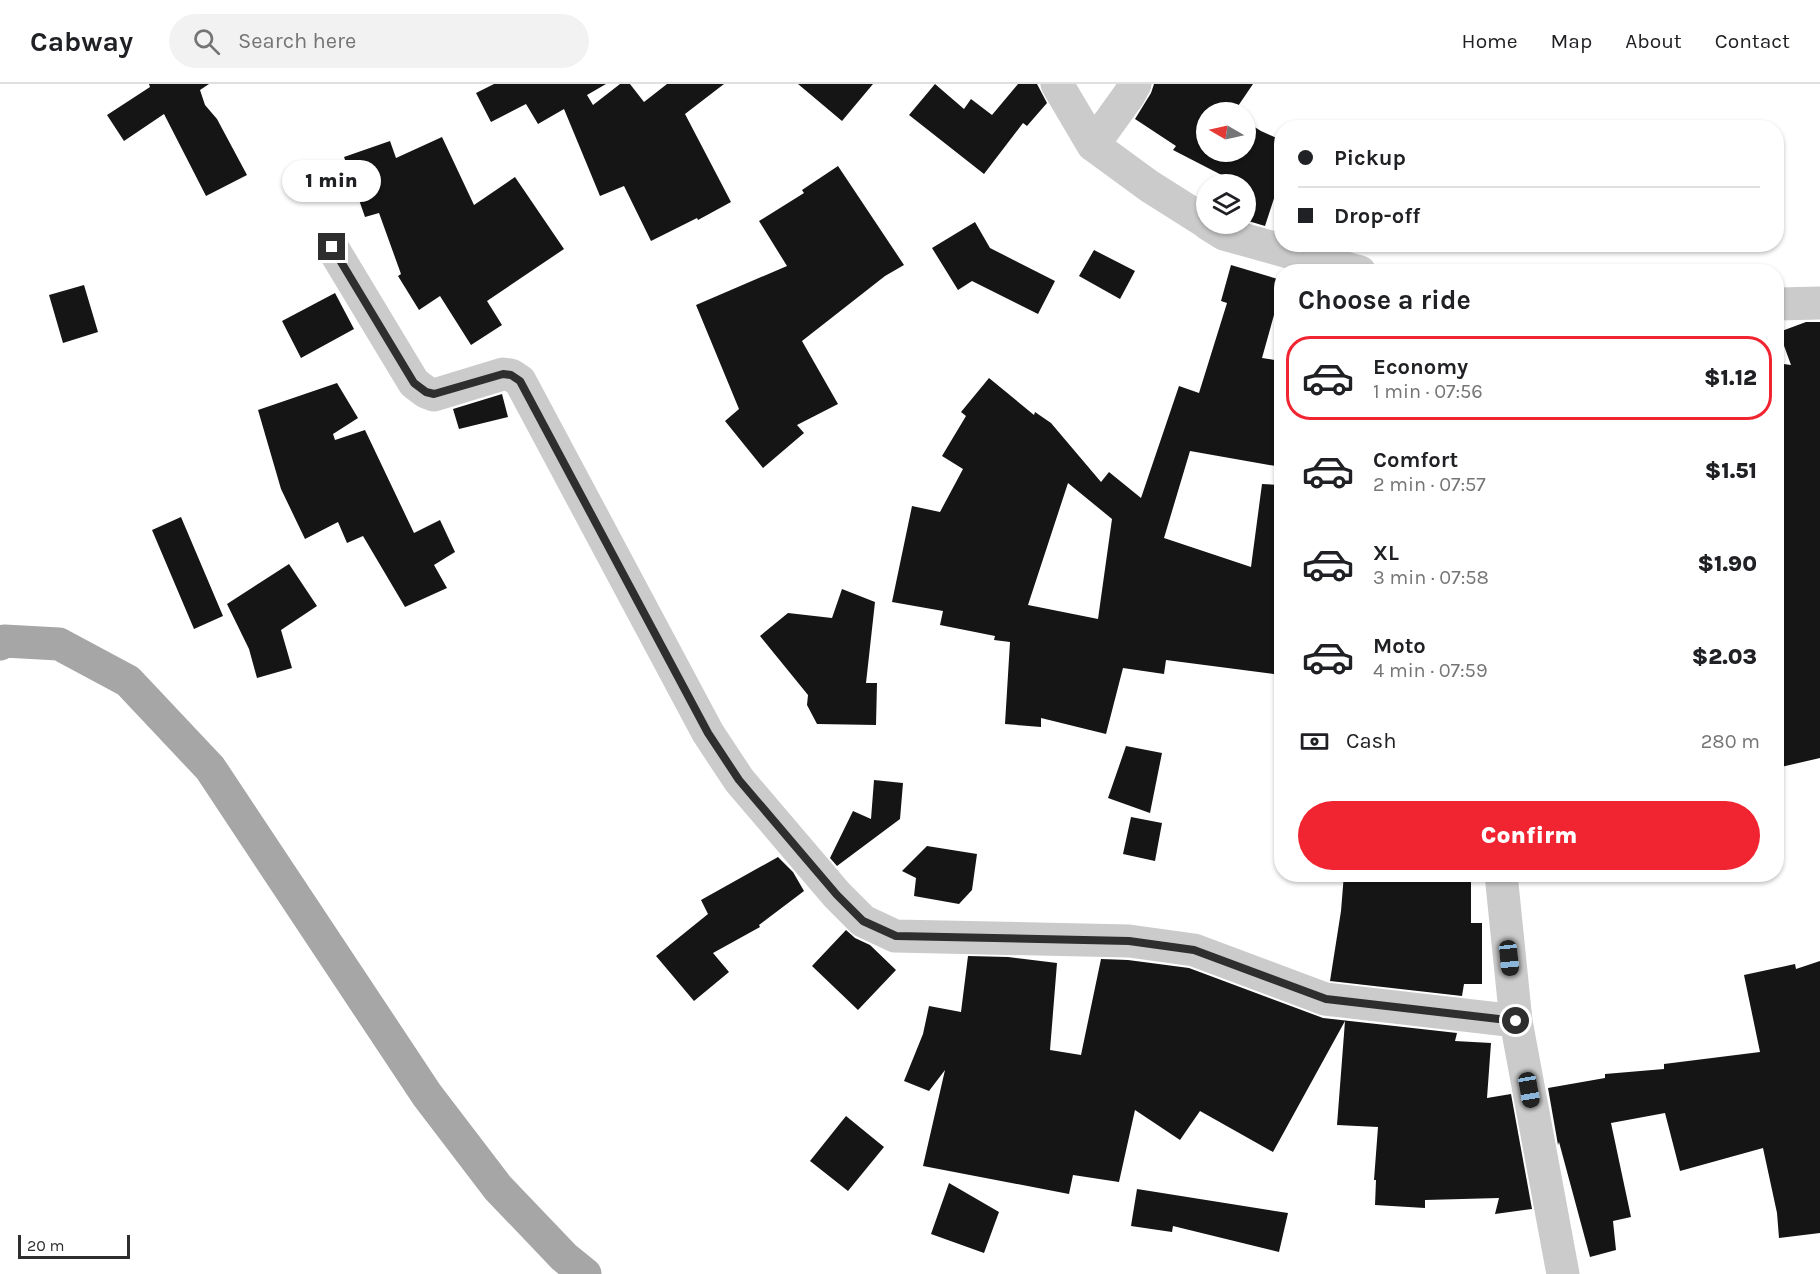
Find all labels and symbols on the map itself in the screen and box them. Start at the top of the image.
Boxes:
north arrow [1196,102,1256,162]
callout: 1 min [282,160,382,202]
route end [318,233,345,260]
car [1498,939,1520,977]
route start [1502,1007,1529,1034]
car [1517,1071,1541,1109]
scale bar [18,1232,130,1260]

